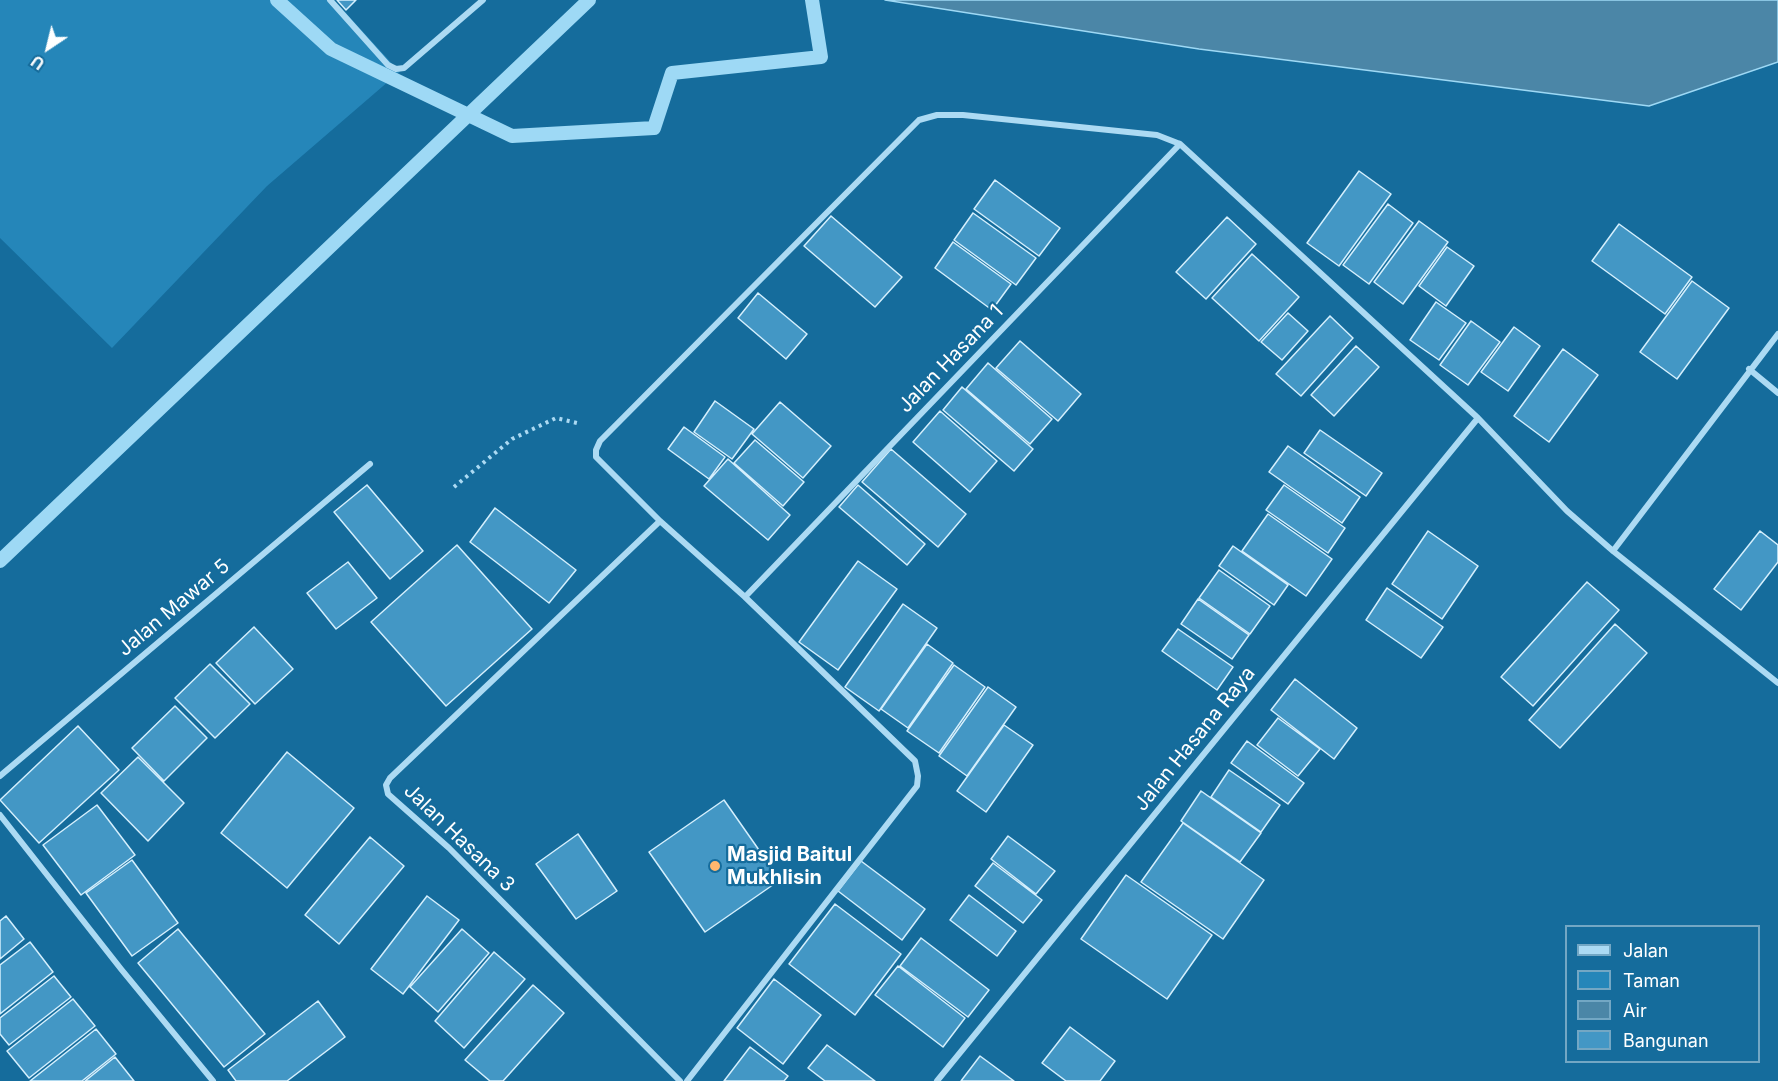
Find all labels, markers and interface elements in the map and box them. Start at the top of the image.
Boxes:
north arrow [18,18,78,78]
text: U [27,51,48,74]
street label: Jalan Hasana 1 [893,300,1009,418]
street label: Jalan Mawar 5 [113,554,235,662]
street label: Jalan Hasana Raya [1129,662,1261,816]
street label: Jalan Hasana 3 [398,779,520,897]
place label: Masjid Baitul Mukhlisin [727,843,852,890]
marker: Masjid Baitul Mukhlisin [708,859,722,873]
legend [1565,925,1760,1063]
text: Jalan [1623,940,1668,961]
text: Taman [1623,970,1680,991]
text: Air [1623,1000,1647,1021]
text: Bangunan [1623,1030,1709,1051]

